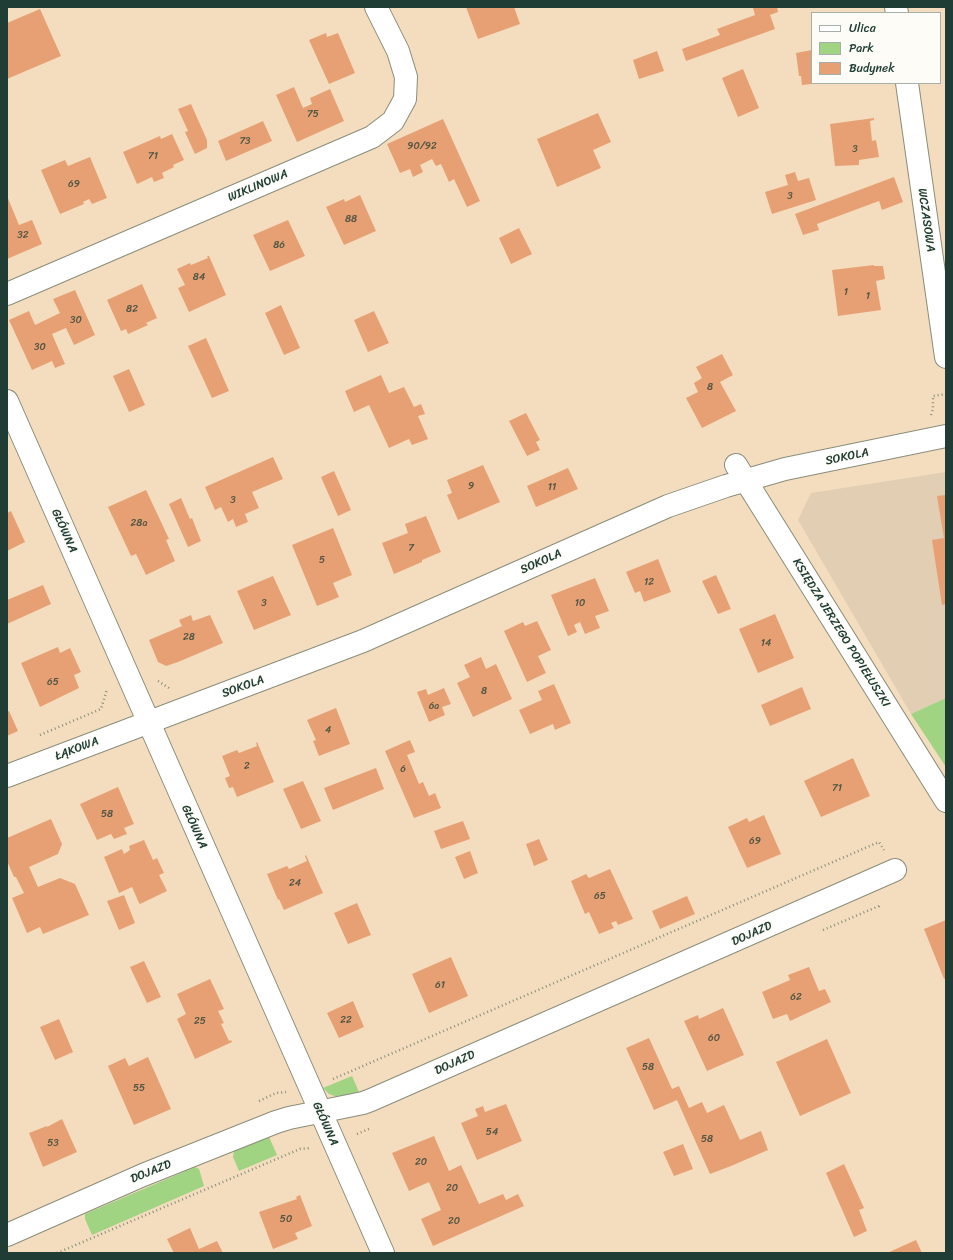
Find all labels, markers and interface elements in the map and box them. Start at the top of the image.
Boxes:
legend [811,12,941,84]
text: Ulica [849,17,876,39]
text: Park [849,37,874,59]
text: Budynek [849,57,895,79]
house number: 75 [307,108,319,120]
house number: 73 [239,135,251,147]
house number: 90/92 [407,140,437,152]
house number: 3 [852,143,858,155]
house number: 71 [148,150,158,162]
street label: WIKLINOWA [226,167,290,205]
house number: 69 [68,178,80,190]
street label: WCZASOWA [914,187,938,253]
house number: 3 [787,190,793,202]
house number: 88 [345,213,357,225]
house number: 32 [17,229,29,241]
house number: 86 [273,239,285,251]
house number: 84 [193,271,205,283]
house number: 1 [844,286,848,298]
house number: 1 [866,290,870,302]
house number: 82 [126,303,138,315]
house number: 30 [70,314,82,326]
house number: 30 [34,341,46,353]
house number: 8 [707,381,713,393]
street label: SOKOLA [824,445,870,469]
house number: 9 [468,480,474,492]
house number: 11 [548,481,556,493]
house number: 3 [230,494,236,506]
street label: GŁÓWNA [48,507,80,555]
house number: 28a [131,517,147,529]
house number: 7 [408,542,414,554]
street label: SOKOLA [518,547,564,577]
house number: 5 [319,554,325,566]
street label: KSIĘDZA JERZEGO POPIEŁUSZKI [789,556,893,710]
house number: 12 [644,576,654,588]
house number: 3 [261,597,267,609]
house number: 10 [575,597,585,609]
house number: 28 [183,631,195,643]
house number: 14 [761,637,771,649]
street label: SOKOLA [220,673,266,701]
house number: 65 [47,676,59,688]
house number: 8 [481,685,487,697]
house number: 6a [429,700,439,712]
house number: 4 [325,724,331,736]
street label: ŁĄKOWA [53,734,101,764]
house number: 2 [244,760,250,772]
house number: 6 [400,763,406,775]
house number: 71 [832,782,842,794]
street label: GŁÓWNA [178,803,210,851]
house number: 58 [101,808,113,820]
house number: 69 [749,835,761,847]
house number: 24 [289,877,301,889]
house number: 65 [594,890,606,902]
street label: DOJAZD [730,919,774,949]
house number: 61 [435,979,445,991]
house number: 62 [790,991,802,1003]
house number: 22 [340,1014,352,1026]
house number: 25 [194,1015,206,1027]
house number: 60 [708,1032,720,1044]
street label: DOJAZD [433,1048,477,1078]
house number: 58 [642,1061,654,1073]
house number: 55 [133,1082,145,1094]
street label: GŁÓWNA [309,1100,341,1148]
house number: 54 [486,1126,498,1138]
house number: 58 [701,1133,713,1145]
house number: 53 [47,1137,59,1149]
house number: 20 [415,1156,427,1168]
street label: DOJAZD [129,1157,173,1187]
house number: 20 [446,1182,458,1194]
house number: 50 [280,1213,292,1225]
house number: 20 [448,1215,460,1227]

